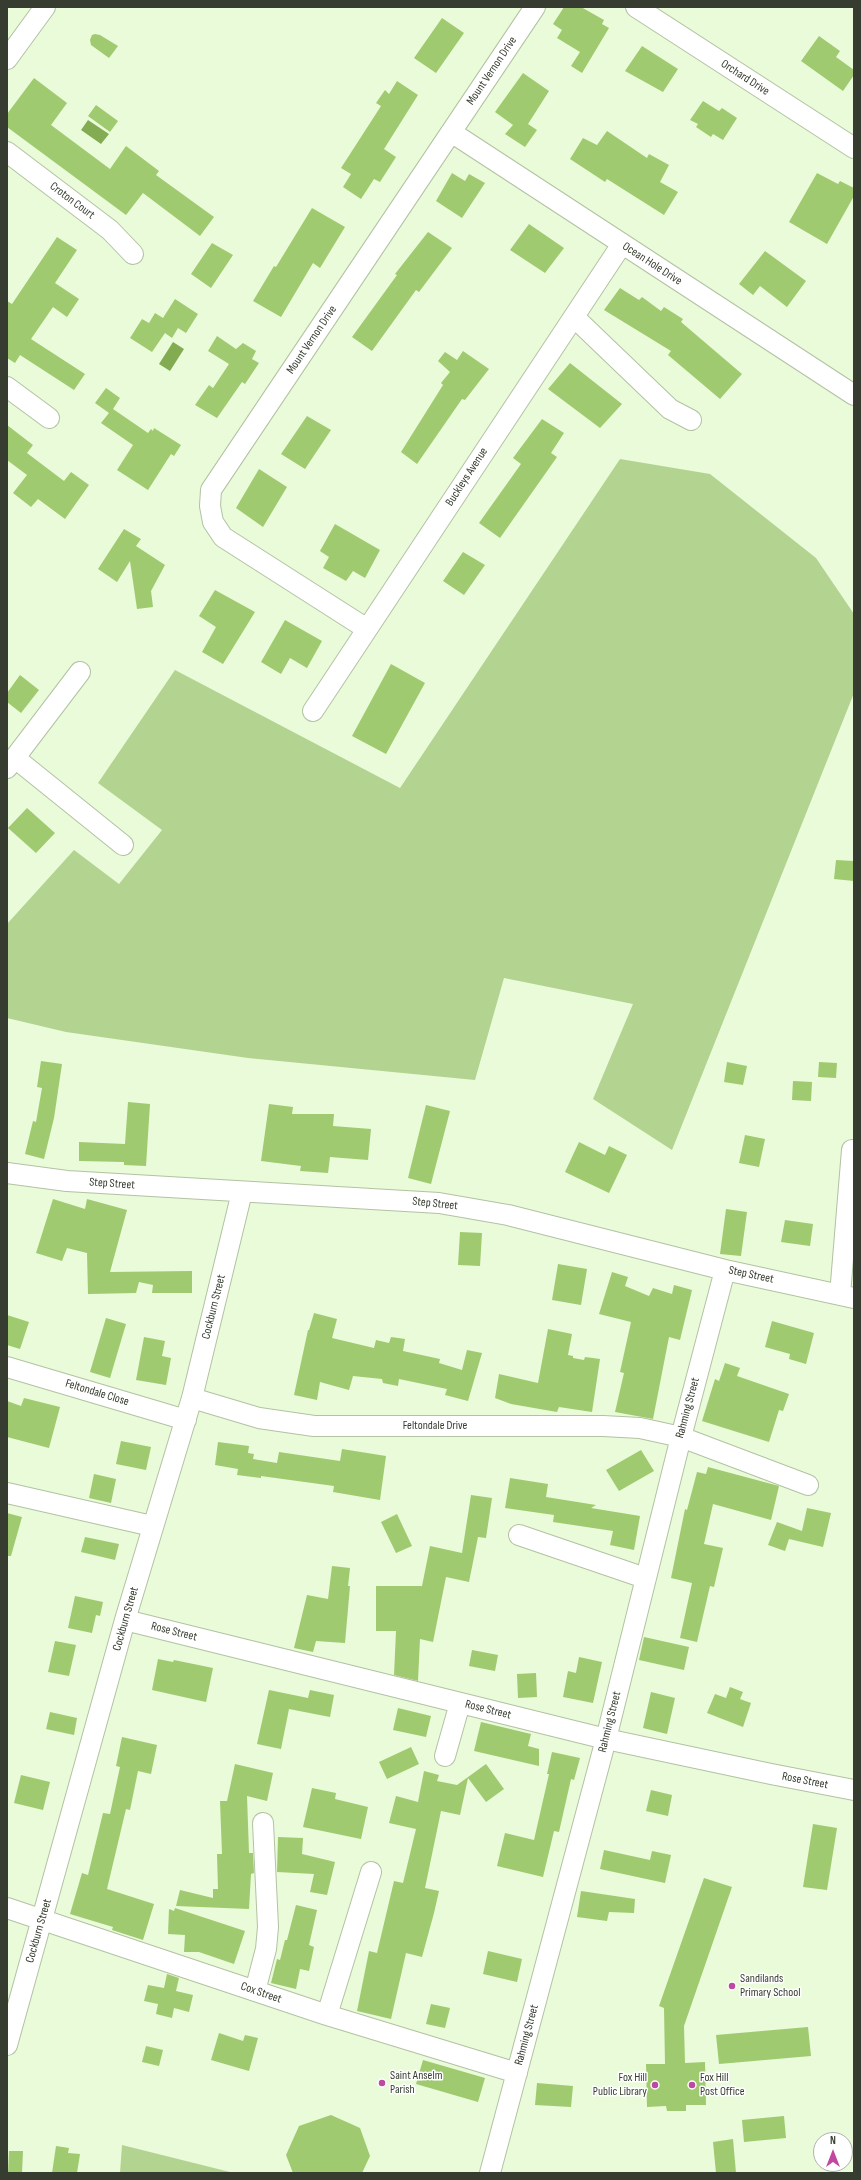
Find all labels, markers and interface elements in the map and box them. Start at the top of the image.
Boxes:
street label: Mount Vernon Drive [464,34,520,108]
street label: Orchard Drive [718,57,772,99]
street label: Croton Court [47,179,97,223]
street label: Ocean Hole Drive [620,239,684,289]
street label: Mount Vernon Drive [284,303,340,377]
street label: Buckleys Avenue [443,445,491,509]
street label: Step Street [89,1175,135,1193]
street label: Step Street [412,1194,458,1214]
street label: Step Street [727,1263,775,1287]
street label: Cockburn Street [199,1273,229,1341]
street label: Feltondale Close [63,1376,131,1410]
street label: Rahming Street [673,1376,703,1440]
street label: Feltondale Drive [403,1419,467,1433]
street label: Cockburn Street [110,1585,142,1653]
street label: Rose Street [150,1619,198,1645]
street label: Rahming Street [595,1690,625,1754]
street label: Rose Street [464,1697,512,1723]
street label: Rose Street [781,1769,829,1793]
street label: Cockburn Street [23,1897,55,1965]
place label: Sandilands Primary School [740,1972,800,2000]
street label: Cox Street [239,1979,283,2007]
marker: Sandilands Primary School [727,1981,737,1991]
street label: Rahming Street [512,2003,542,2067]
place label: Saint Anselm Parish [390,2069,442,2097]
place label: Fox Hill Public Library [593,2071,647,2099]
place label: Fox Hill Post Office [700,2071,745,2099]
marker: Saint Anselm Parish [377,2078,387,2088]
marker: Fox Hill Public Library [650,2080,660,2090]
marker: Fox Hill Post Office [687,2080,697,2090]
north arrow [813,2132,853,2172]
text: N [830,2134,836,2147]

